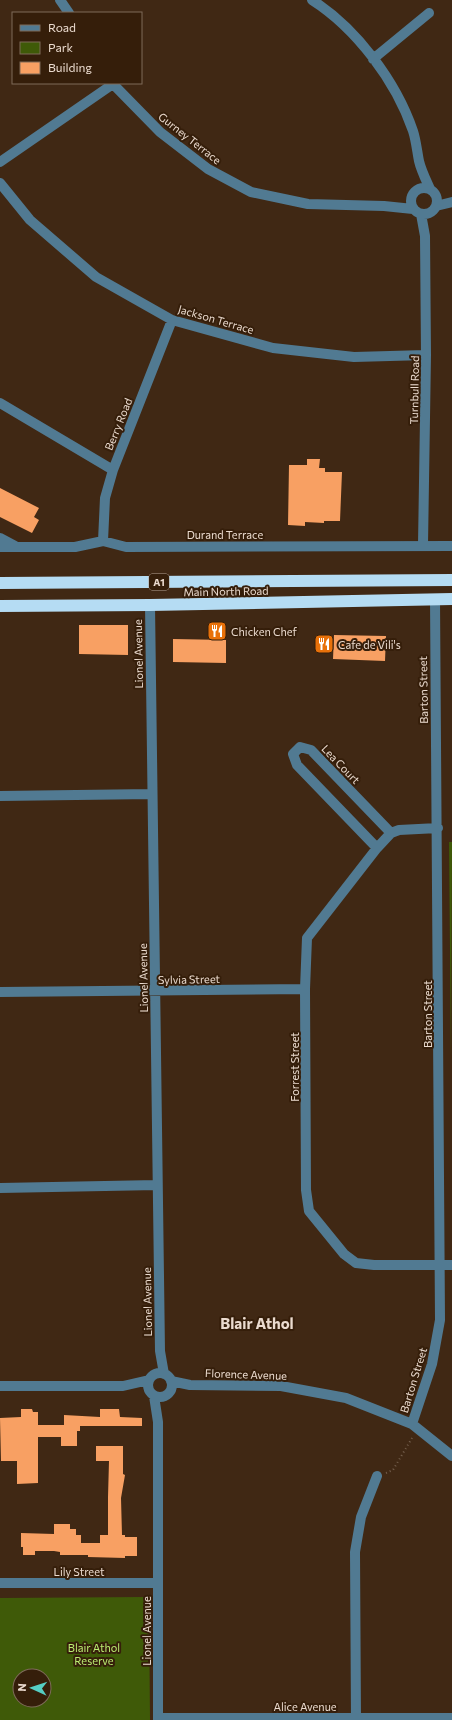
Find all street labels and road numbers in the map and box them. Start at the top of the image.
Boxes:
street label: Gurney Terrace [156,109,224,167]
street label: Jackson Terrace [176,302,255,337]
street label: Turnbull Road [407,355,421,425]
street label: Berry Road [102,396,134,452]
street label: Durand Terrace [187,528,264,541]
road number: A1 [149,574,169,590]
street label: Main North Road [183,584,269,598]
street label: Lionel Avenue [131,619,145,689]
street label: Barton Street [416,656,430,724]
street label: Lea Court [319,742,363,787]
street label: Lionel Avenue [136,943,150,1013]
street label: Sylvia Street [158,972,221,986]
street label: Barton Street [421,980,434,1048]
street label: Forrest Street [288,1032,301,1102]
street label: Lionel Avenue [140,1267,154,1337]
street label: Barton Street [397,1345,429,1414]
street label: Florence Avenue [205,1366,287,1382]
street label: Lily Street [54,1565,105,1578]
street label: Lionel Avenue [140,1596,153,1666]
street label: Alice Avenue [273,1700,337,1713]

